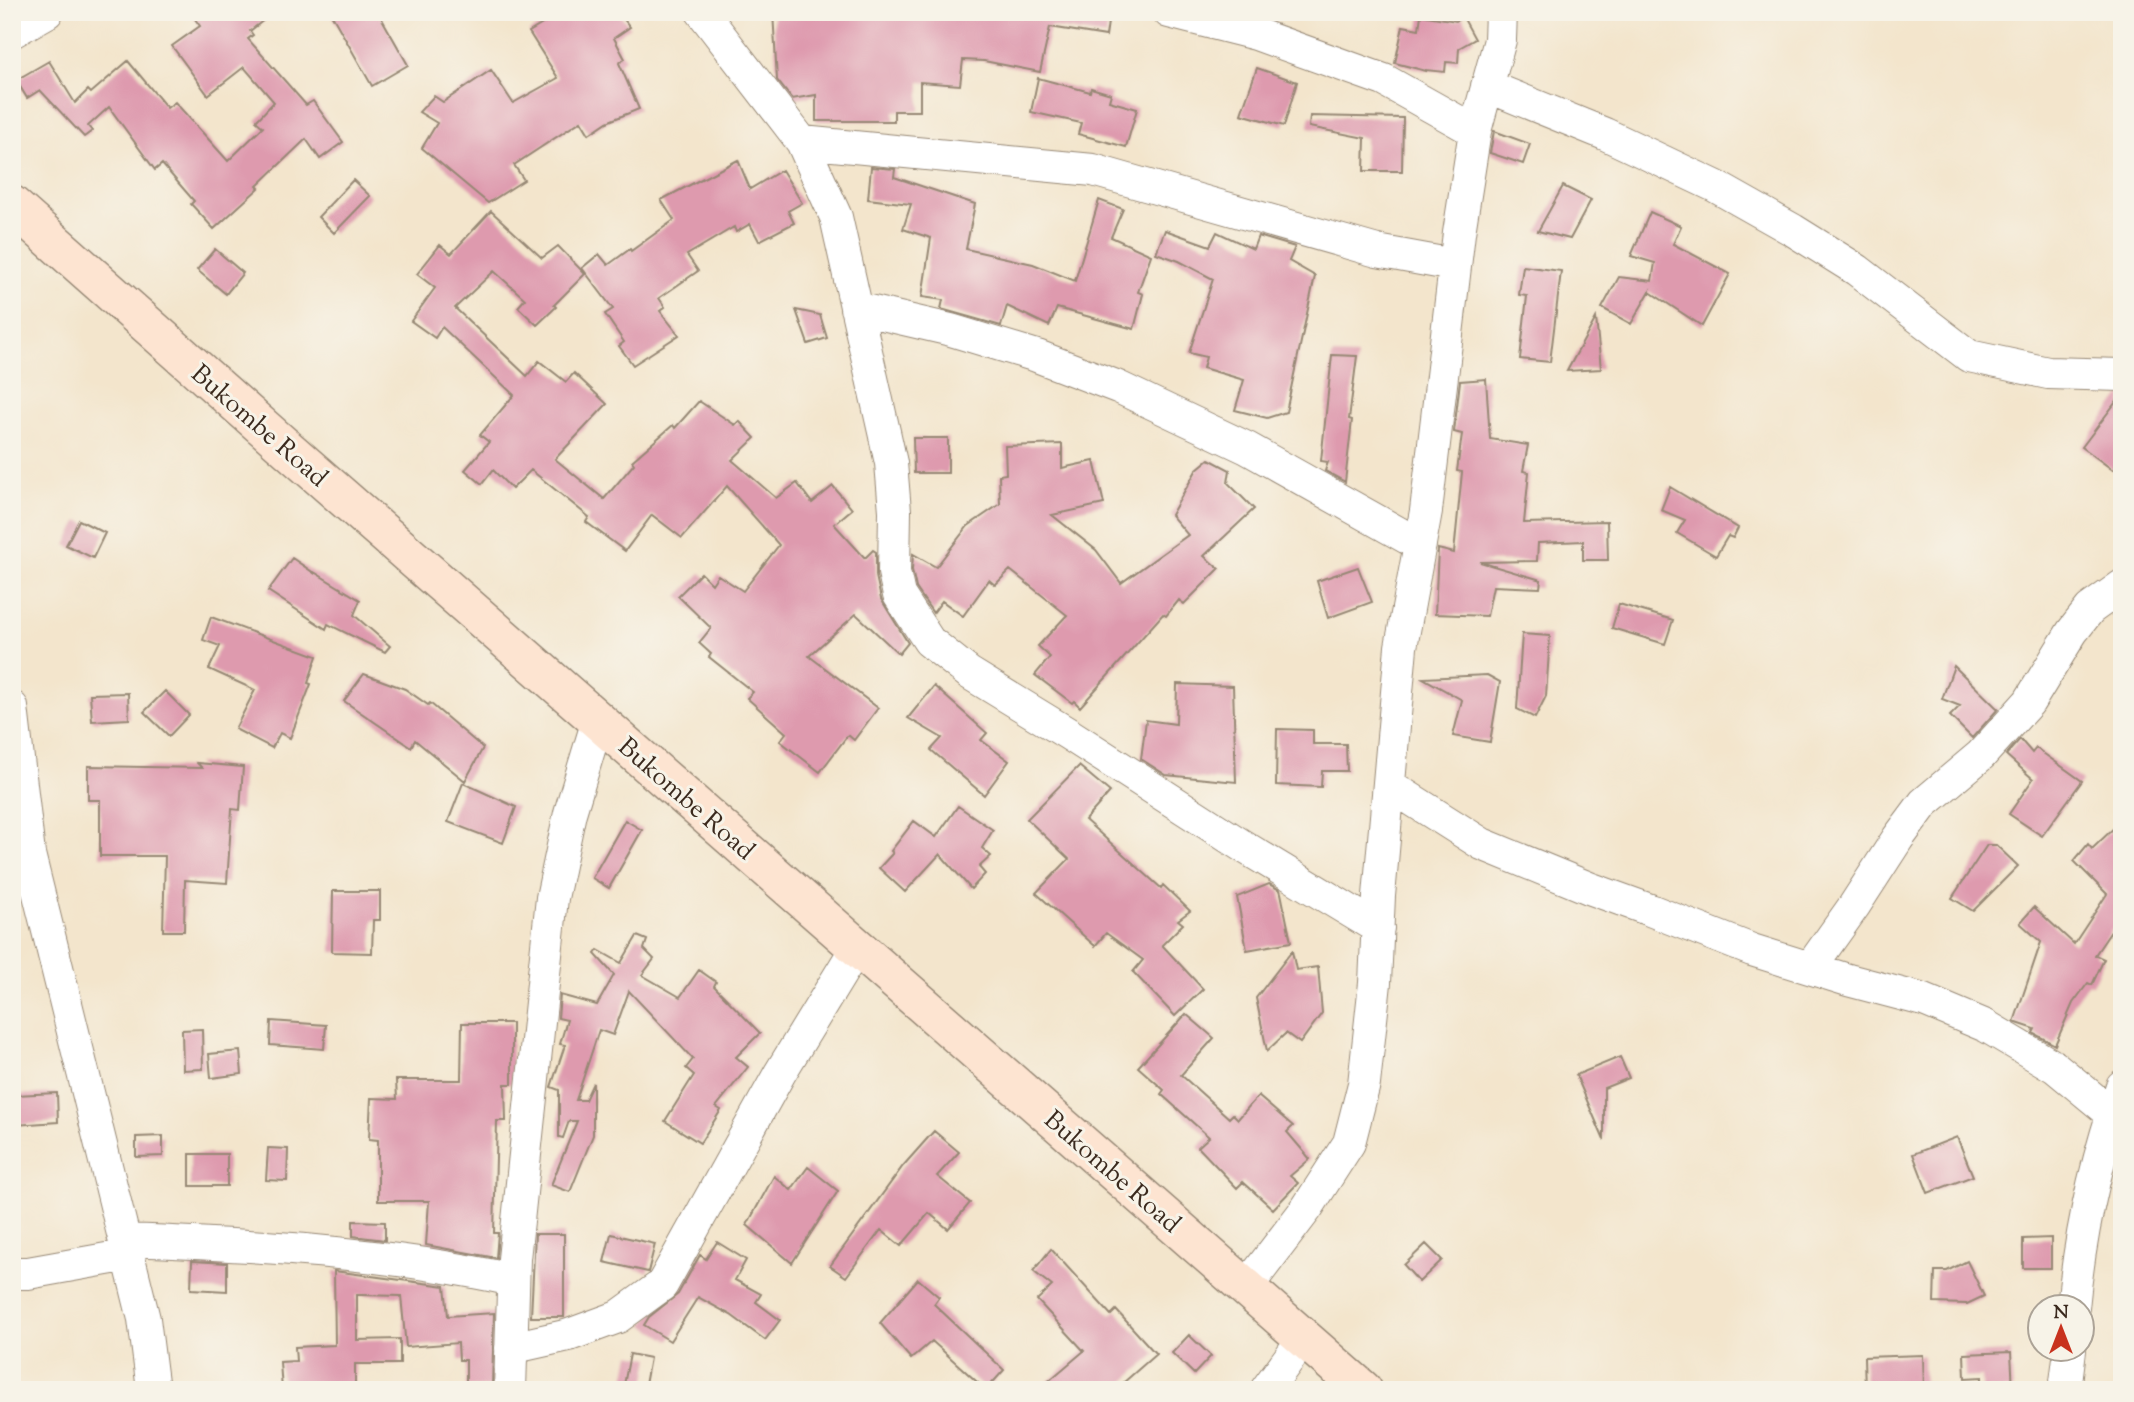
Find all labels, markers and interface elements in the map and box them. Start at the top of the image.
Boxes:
street label: Bukombe Road [182,357,335,497]
street label: Bukombe Road [609,730,762,870]
street label: Bukombe Road [1035,1103,1188,1243]
north arrow [2025,1294,2096,1364]
text: N [2053,1300,2069,1327]

